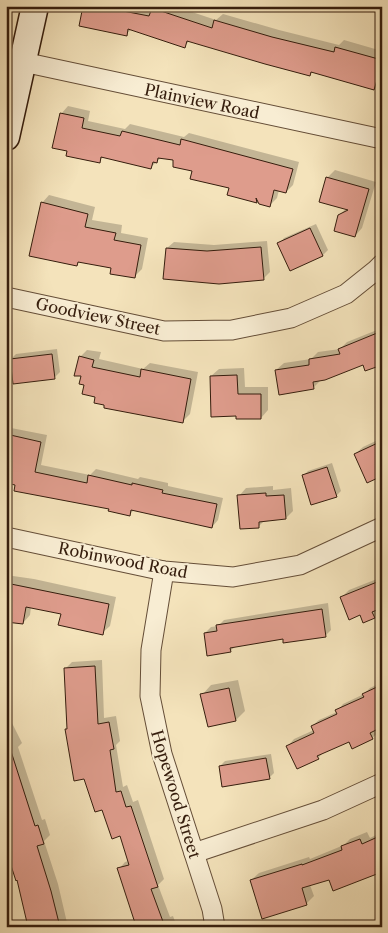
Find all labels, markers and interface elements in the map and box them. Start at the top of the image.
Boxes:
street label: Plainview Road [143,79,262,123]
street label: Goodview Street [34,293,162,339]
street label: Robinwood Road [57,538,190,582]
street label: Hopewood Street [147,727,205,861]

